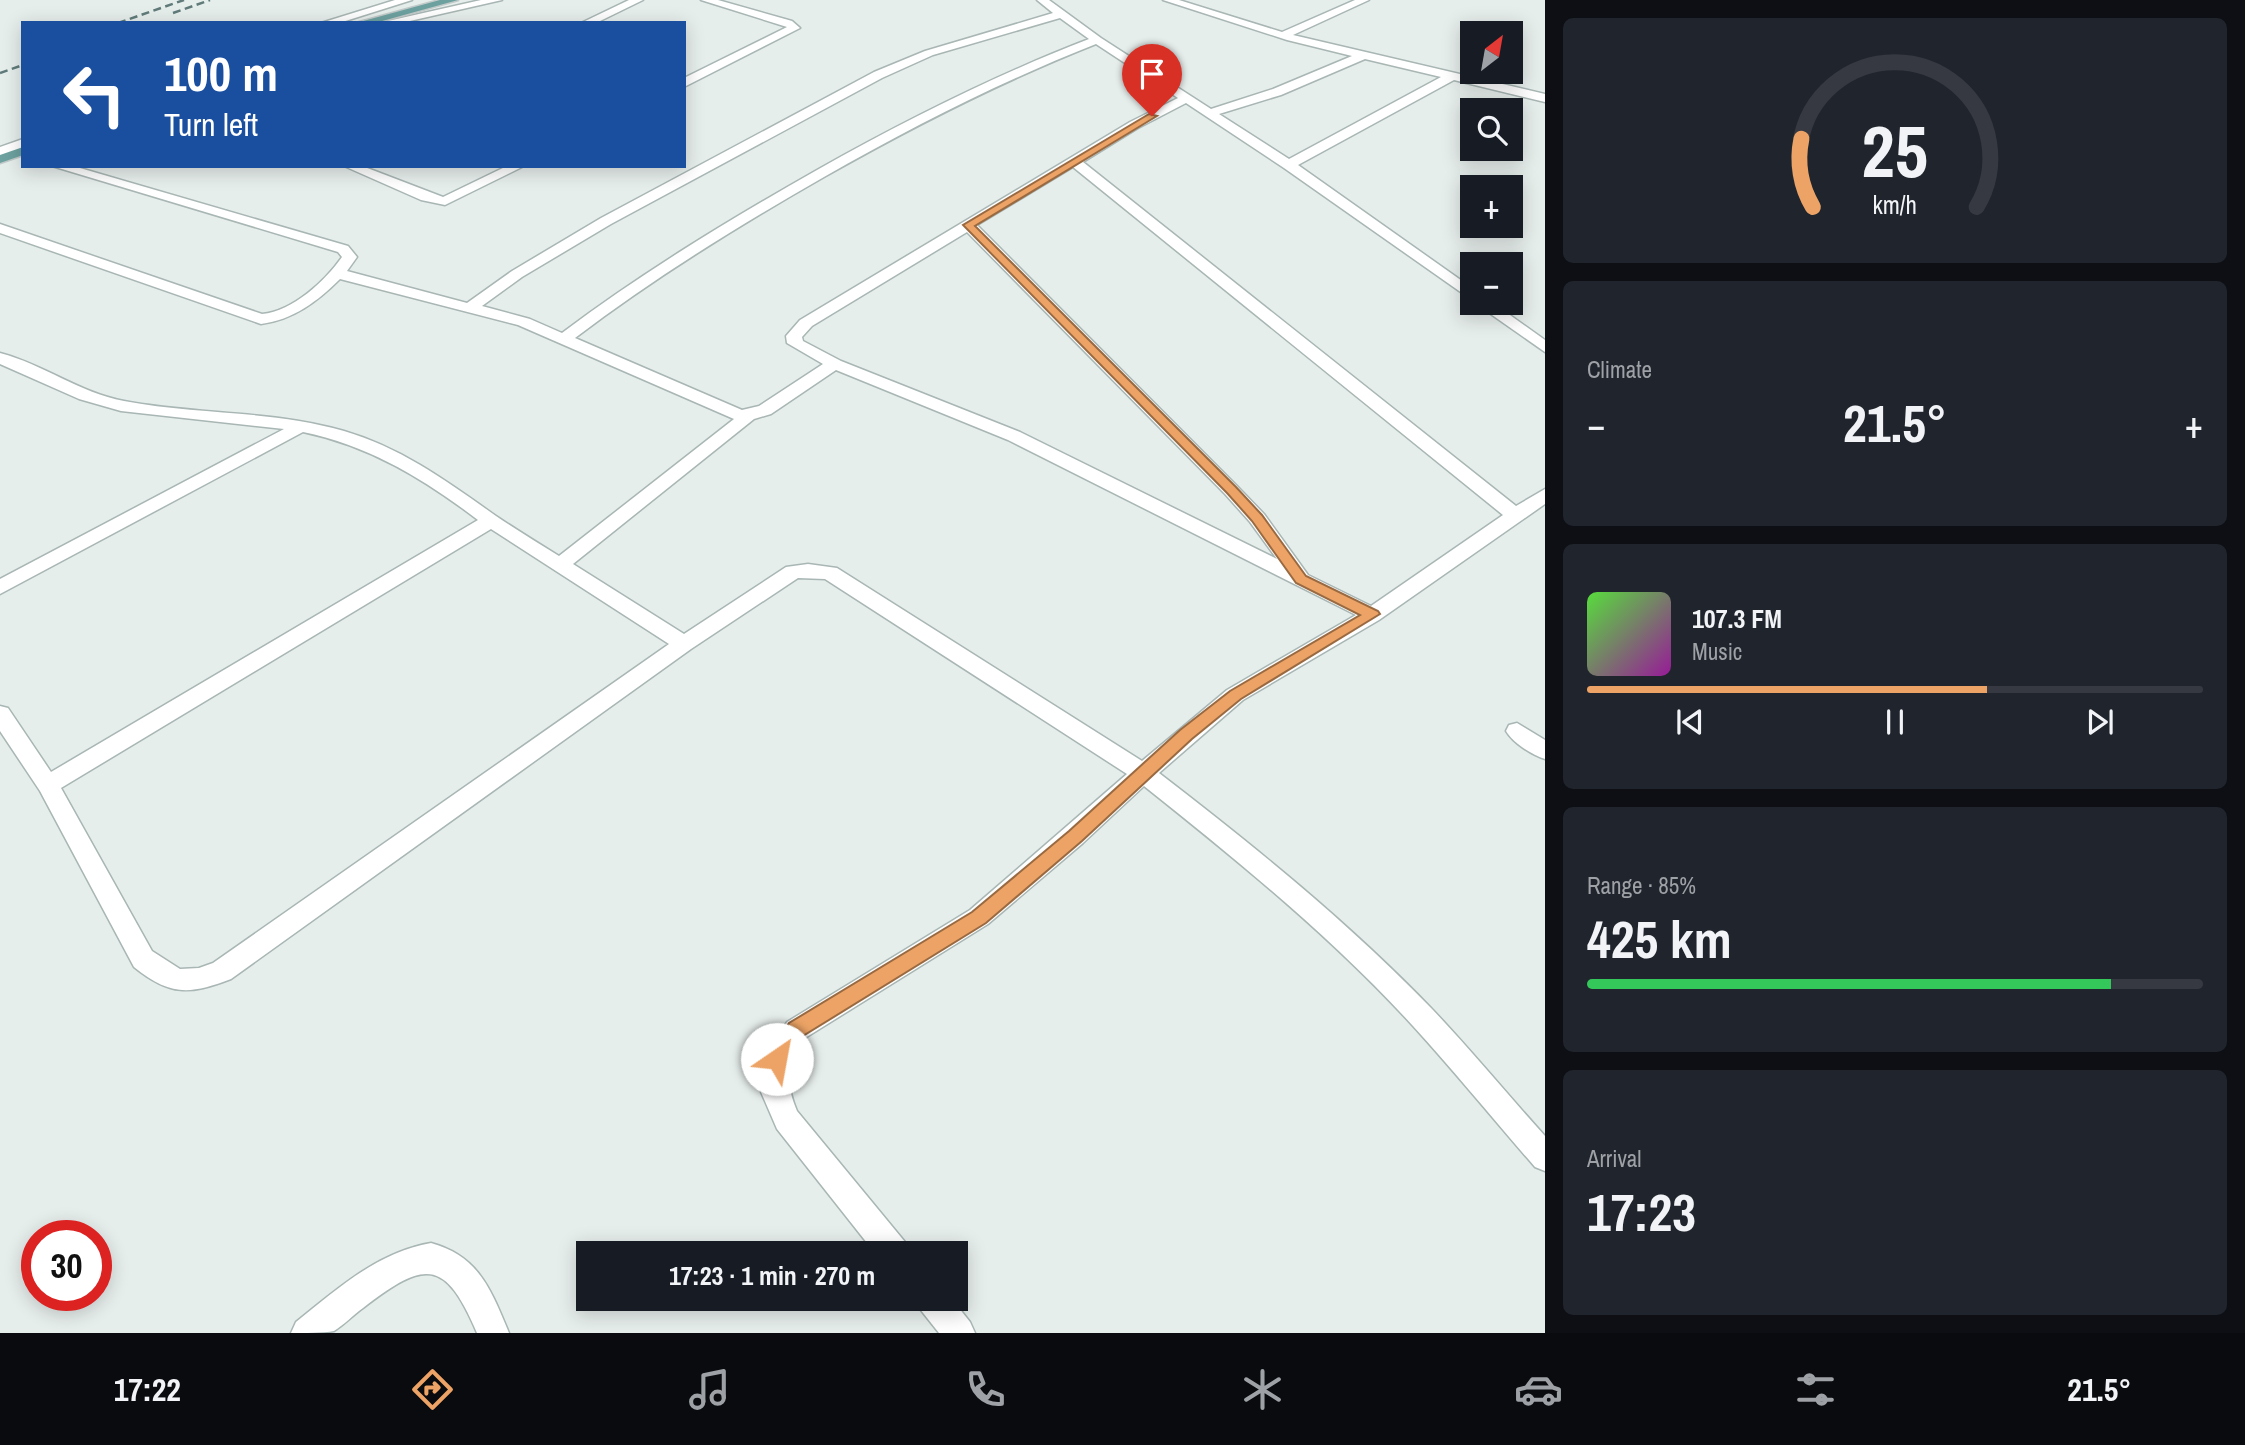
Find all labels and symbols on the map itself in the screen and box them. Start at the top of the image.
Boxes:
north arrow [1460,21,1522,84]
pin [1122,44,1182,116]
position arrow [740,1022,814,1096]
speed limit sign: 30 [21,1220,112,1311]

